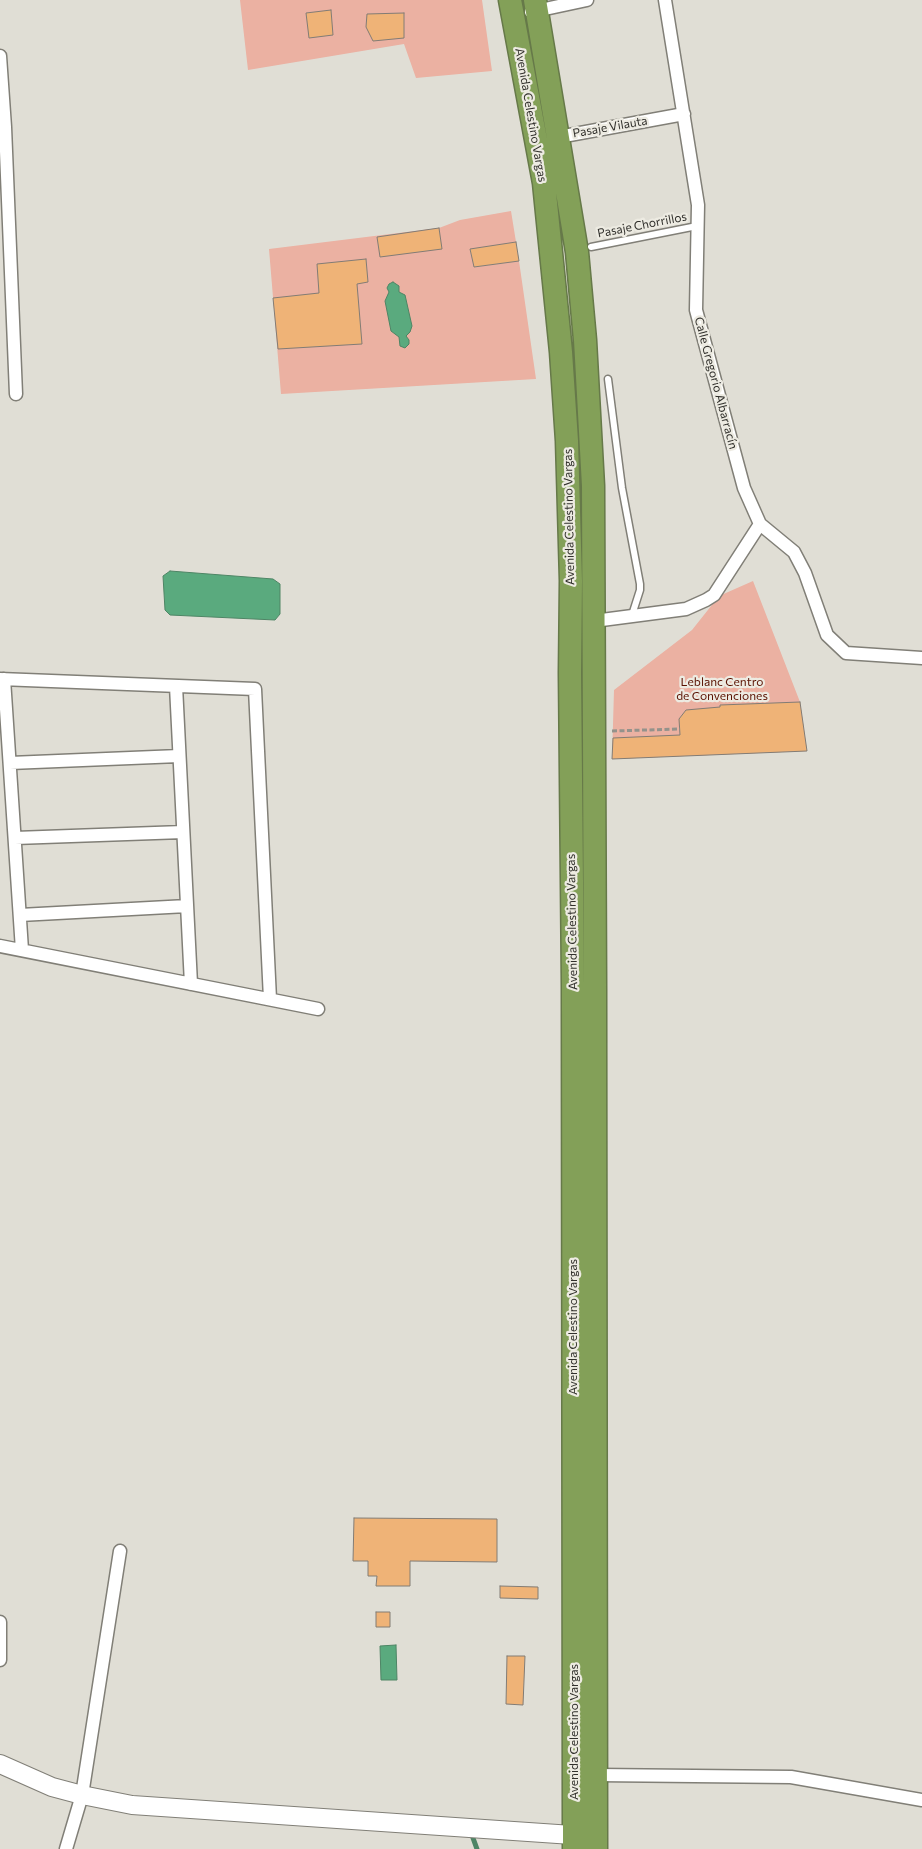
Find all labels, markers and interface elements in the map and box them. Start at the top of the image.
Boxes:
street label: Avenida Celestino Vargas [512,47,550,183]
street label: Pasaje Vilauta [571,113,649,141]
street label: Pasaje Chorrillos [596,209,688,241]
street label: Calle Gregorio Albarracín [691,315,741,451]
street label: Avenida Celestino Vargas [561,449,577,585]
park label: Leblanc Centro de Convenciones [676,675,768,703]
street label: Avenida Celestino Vargas [564,854,580,990]
street label: Avenida Celestino Vargas [566,1259,580,1395]
street label: Avenida Celestino Vargas [567,1664,581,1800]

